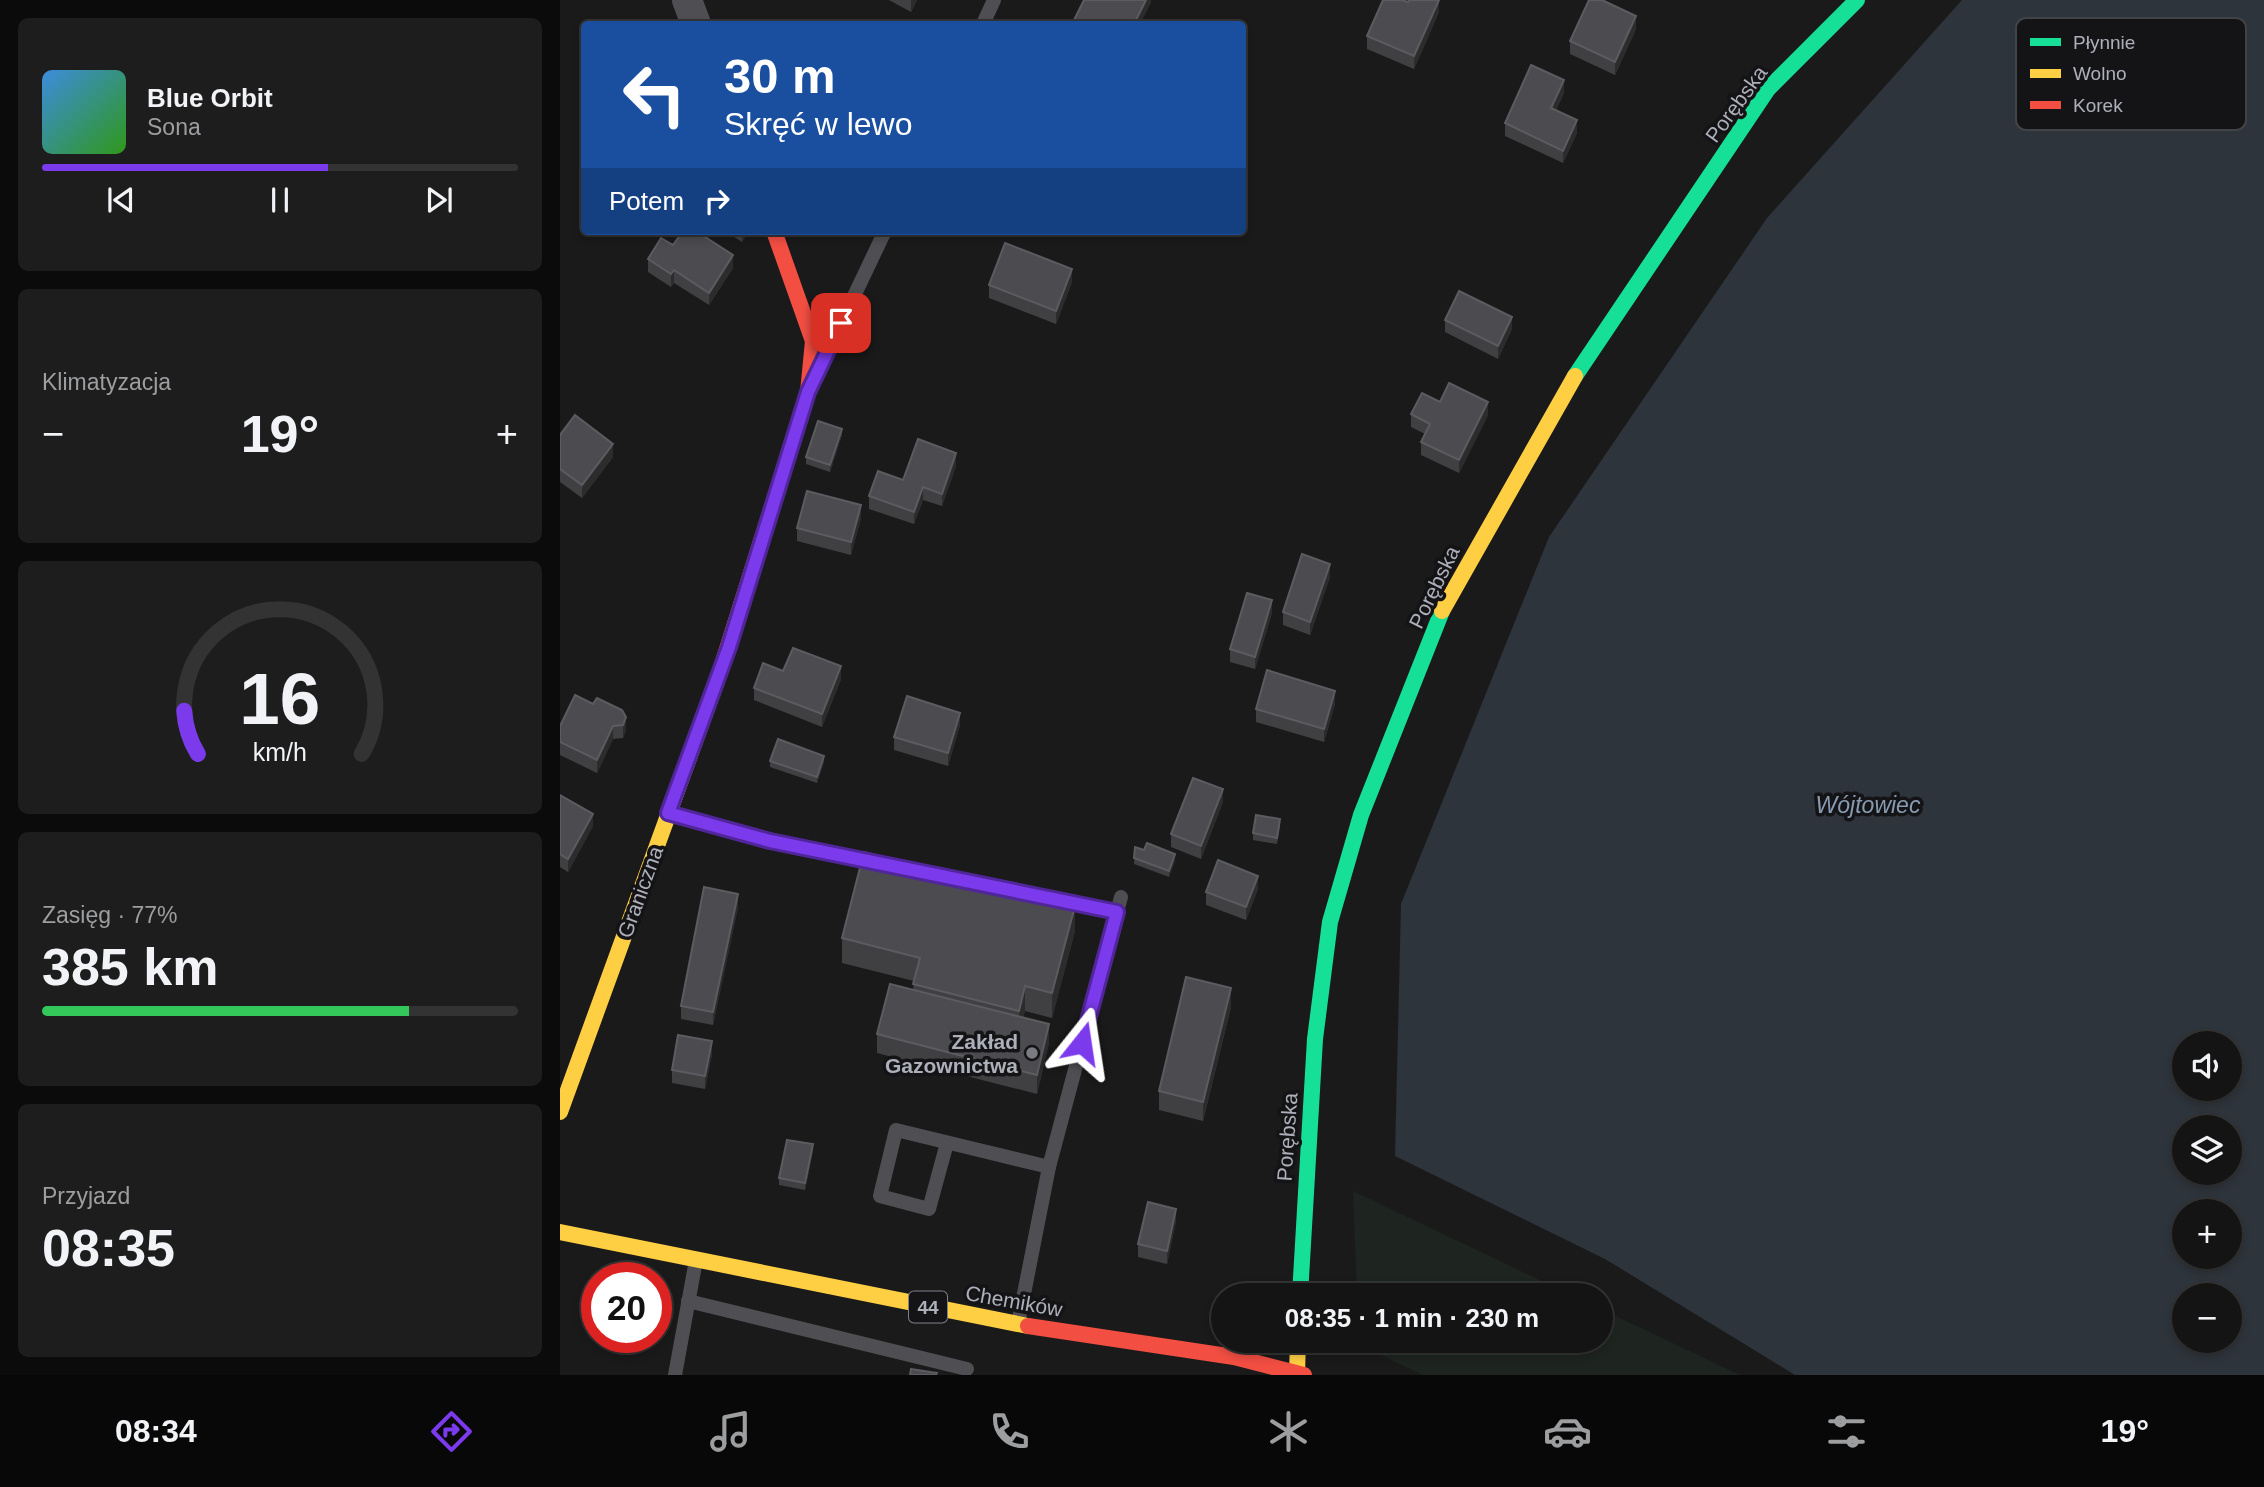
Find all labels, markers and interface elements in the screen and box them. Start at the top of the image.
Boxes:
legend [2016,18,2246,130]
text: Płynnie [2073,32,2135,53]
icon: left [609,49,700,140]
text: 30 m [724,49,836,103]
street label: Porębska [1701,61,1772,147]
text: Wolno [2073,63,2127,84]
text: Blue Orbit [147,83,273,113]
text: Korek [2073,95,2123,116]
text: Skręć w lewo [724,106,913,142]
text: Sona [147,114,201,140]
icon: previous [102,181,140,219]
icon: pause [261,181,299,219]
icon: next [420,181,458,219]
icon: right [698,182,736,220]
text: Potem [609,186,684,216]
pin [811,293,871,353]
icon: arrive [822,304,860,342]
text: Klimatyzacja [42,369,171,395]
text: 19° [241,405,319,463]
text: − [42,413,64,455]
text: + [496,413,518,455]
street label: Porębska [1404,542,1464,632]
text: 16 [240,658,320,739]
text: km/h [253,737,307,765]
water label: Wójtowiec [1816,792,1921,818]
street label: Graniczna [613,843,667,941]
text: Zasięg · 77% [42,902,178,928]
text: 385 km [42,938,218,996]
position arrow [1045,1006,1119,1080]
place label: Zakład Gazownictwa [885,1030,1018,1077]
map controls [2172,1031,2242,1353]
button: sound [2172,1031,2242,1101]
marker: Zakład Gazownictwa [1024,1045,1040,1061]
street label: Porębska [1272,1092,1302,1182]
button: layers [2172,1115,2242,1185]
text: Przyjazd [42,1183,130,1209]
button: + [2172,1199,2242,1269]
text: 08:35 [42,1219,175,1277]
speed limit sign: 20 [581,1262,672,1353]
street label: Chemików [964,1281,1065,1321]
button: − [2172,1283,2242,1353]
road number: 44 [909,1292,947,1322]
text: 08:35 · 1 min · 230 m [1285,1303,1539,1333]
icon: directions [427,1407,476,1456]
icon: music [706,1407,755,1456]
icon: phone [985,1407,1034,1456]
icon: climate [1264,1407,1313,1456]
icon: car [1543,1407,1592,1456]
icon: filters [1822,1407,1871,1456]
text: 08:34 [115,1413,197,1449]
text: 19° [2101,1413,2149,1449]

